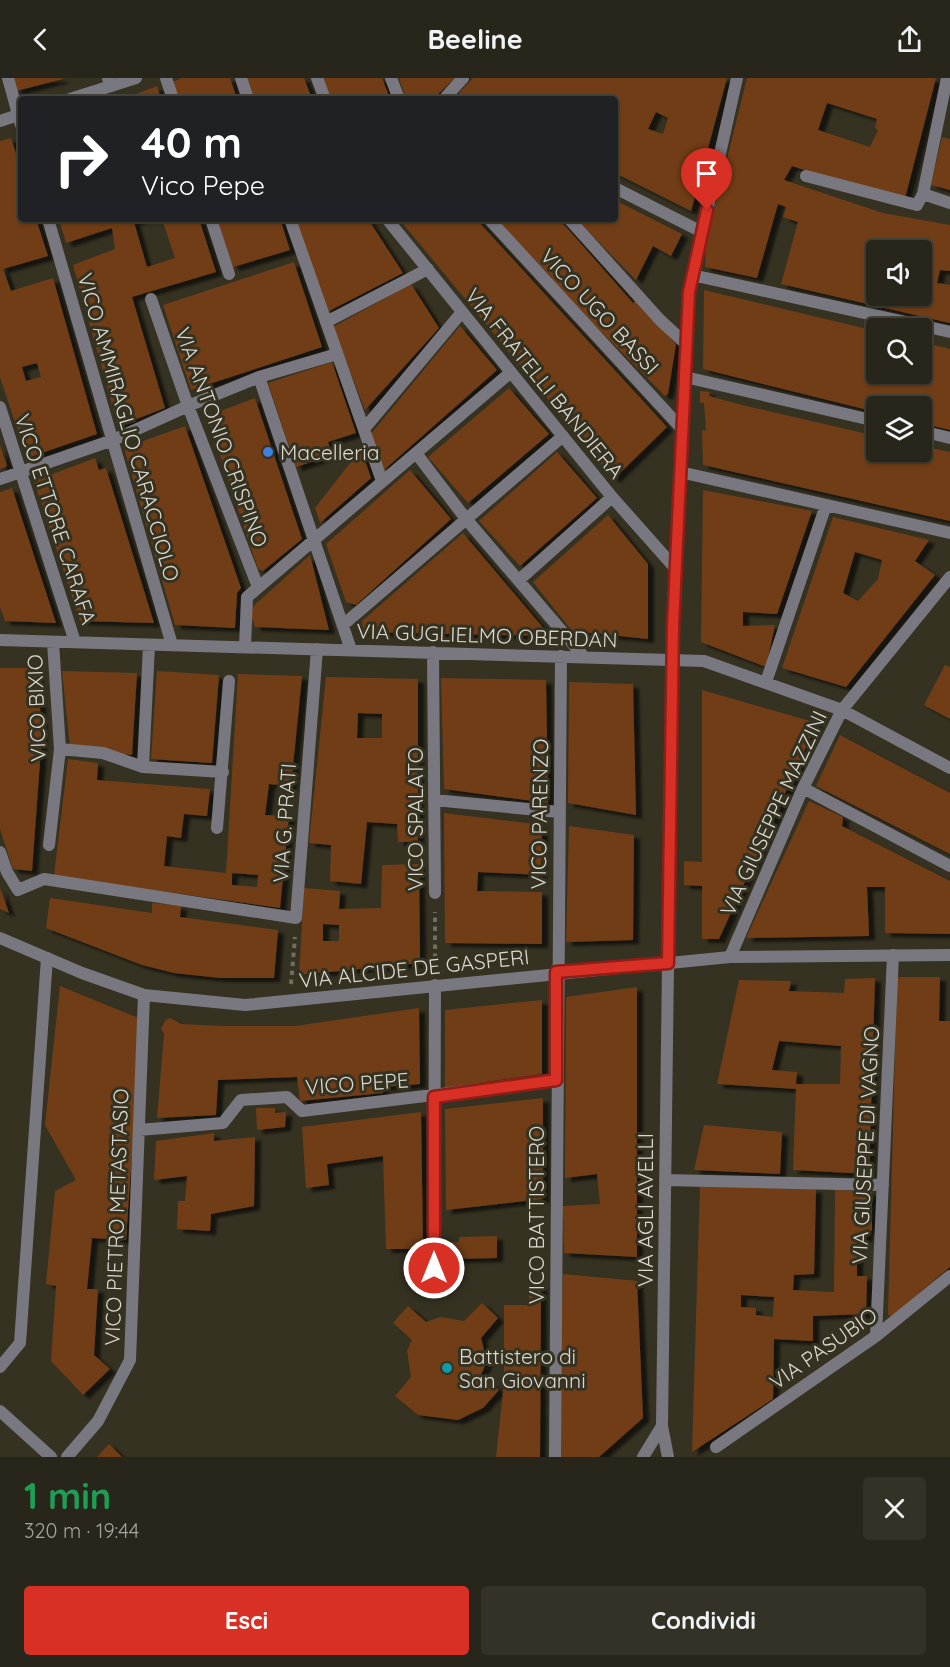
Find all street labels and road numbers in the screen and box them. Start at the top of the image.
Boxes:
street label: VICO UGO BASSI [535,243,665,379]
street label: VICO AMMIRAGLIO CARACCIOLO [72,270,186,584]
street label: VIA FRATELLI BANDIERA [460,283,630,483]
street label: VIA ANTONIO CRISPINO [170,324,274,550]
street label: VICO ETTORE CARAFA [10,410,102,628]
street label: VIA GUGLIELMO OBERDAN [356,617,618,653]
street label: VICO BIXIO [21,654,51,762]
street label: VIA GIUSEPPE MAZZINI [714,706,832,920]
street label: VICO PARENZO [525,738,553,890]
street label: VICO SPALATO [402,747,428,891]
street label: VIA G. PRATI [267,762,301,884]
street label: VIA ALCIDE DE GASPERI [298,943,530,993]
street label: VIA GIUSEPPE DI VAGNO [846,1025,884,1265]
street label: VICO PEPE [304,1066,410,1100]
street label: VICO PIETRO METASTASIO [99,1088,133,1346]
street label: VICO BATTISTERO [523,1126,549,1304]
street label: VIA AGLI AVELLI [632,1133,658,1287]
street label: VIA PASUBIO [764,1301,882,1395]

